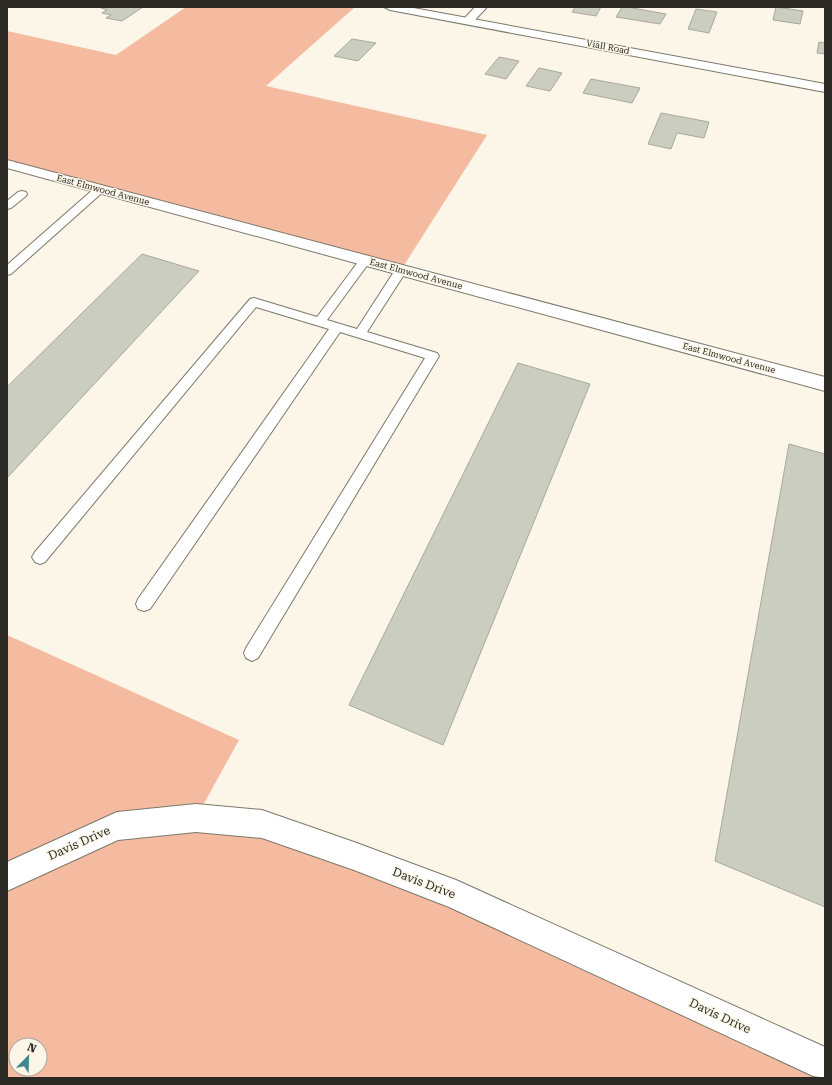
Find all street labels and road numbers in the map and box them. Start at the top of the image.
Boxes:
street label: Viall Road [585,38,631,56]
street label: East Elmwood Avenue [55,173,151,207]
street label: East Elmwood Avenue [368,257,464,291]
street label: East Elmwood Avenue [681,341,777,375]
street label: Davis Drive [46,823,113,863]
street label: Davis Drive [391,865,458,902]
street label: Davis Drive [687,996,753,1037]

